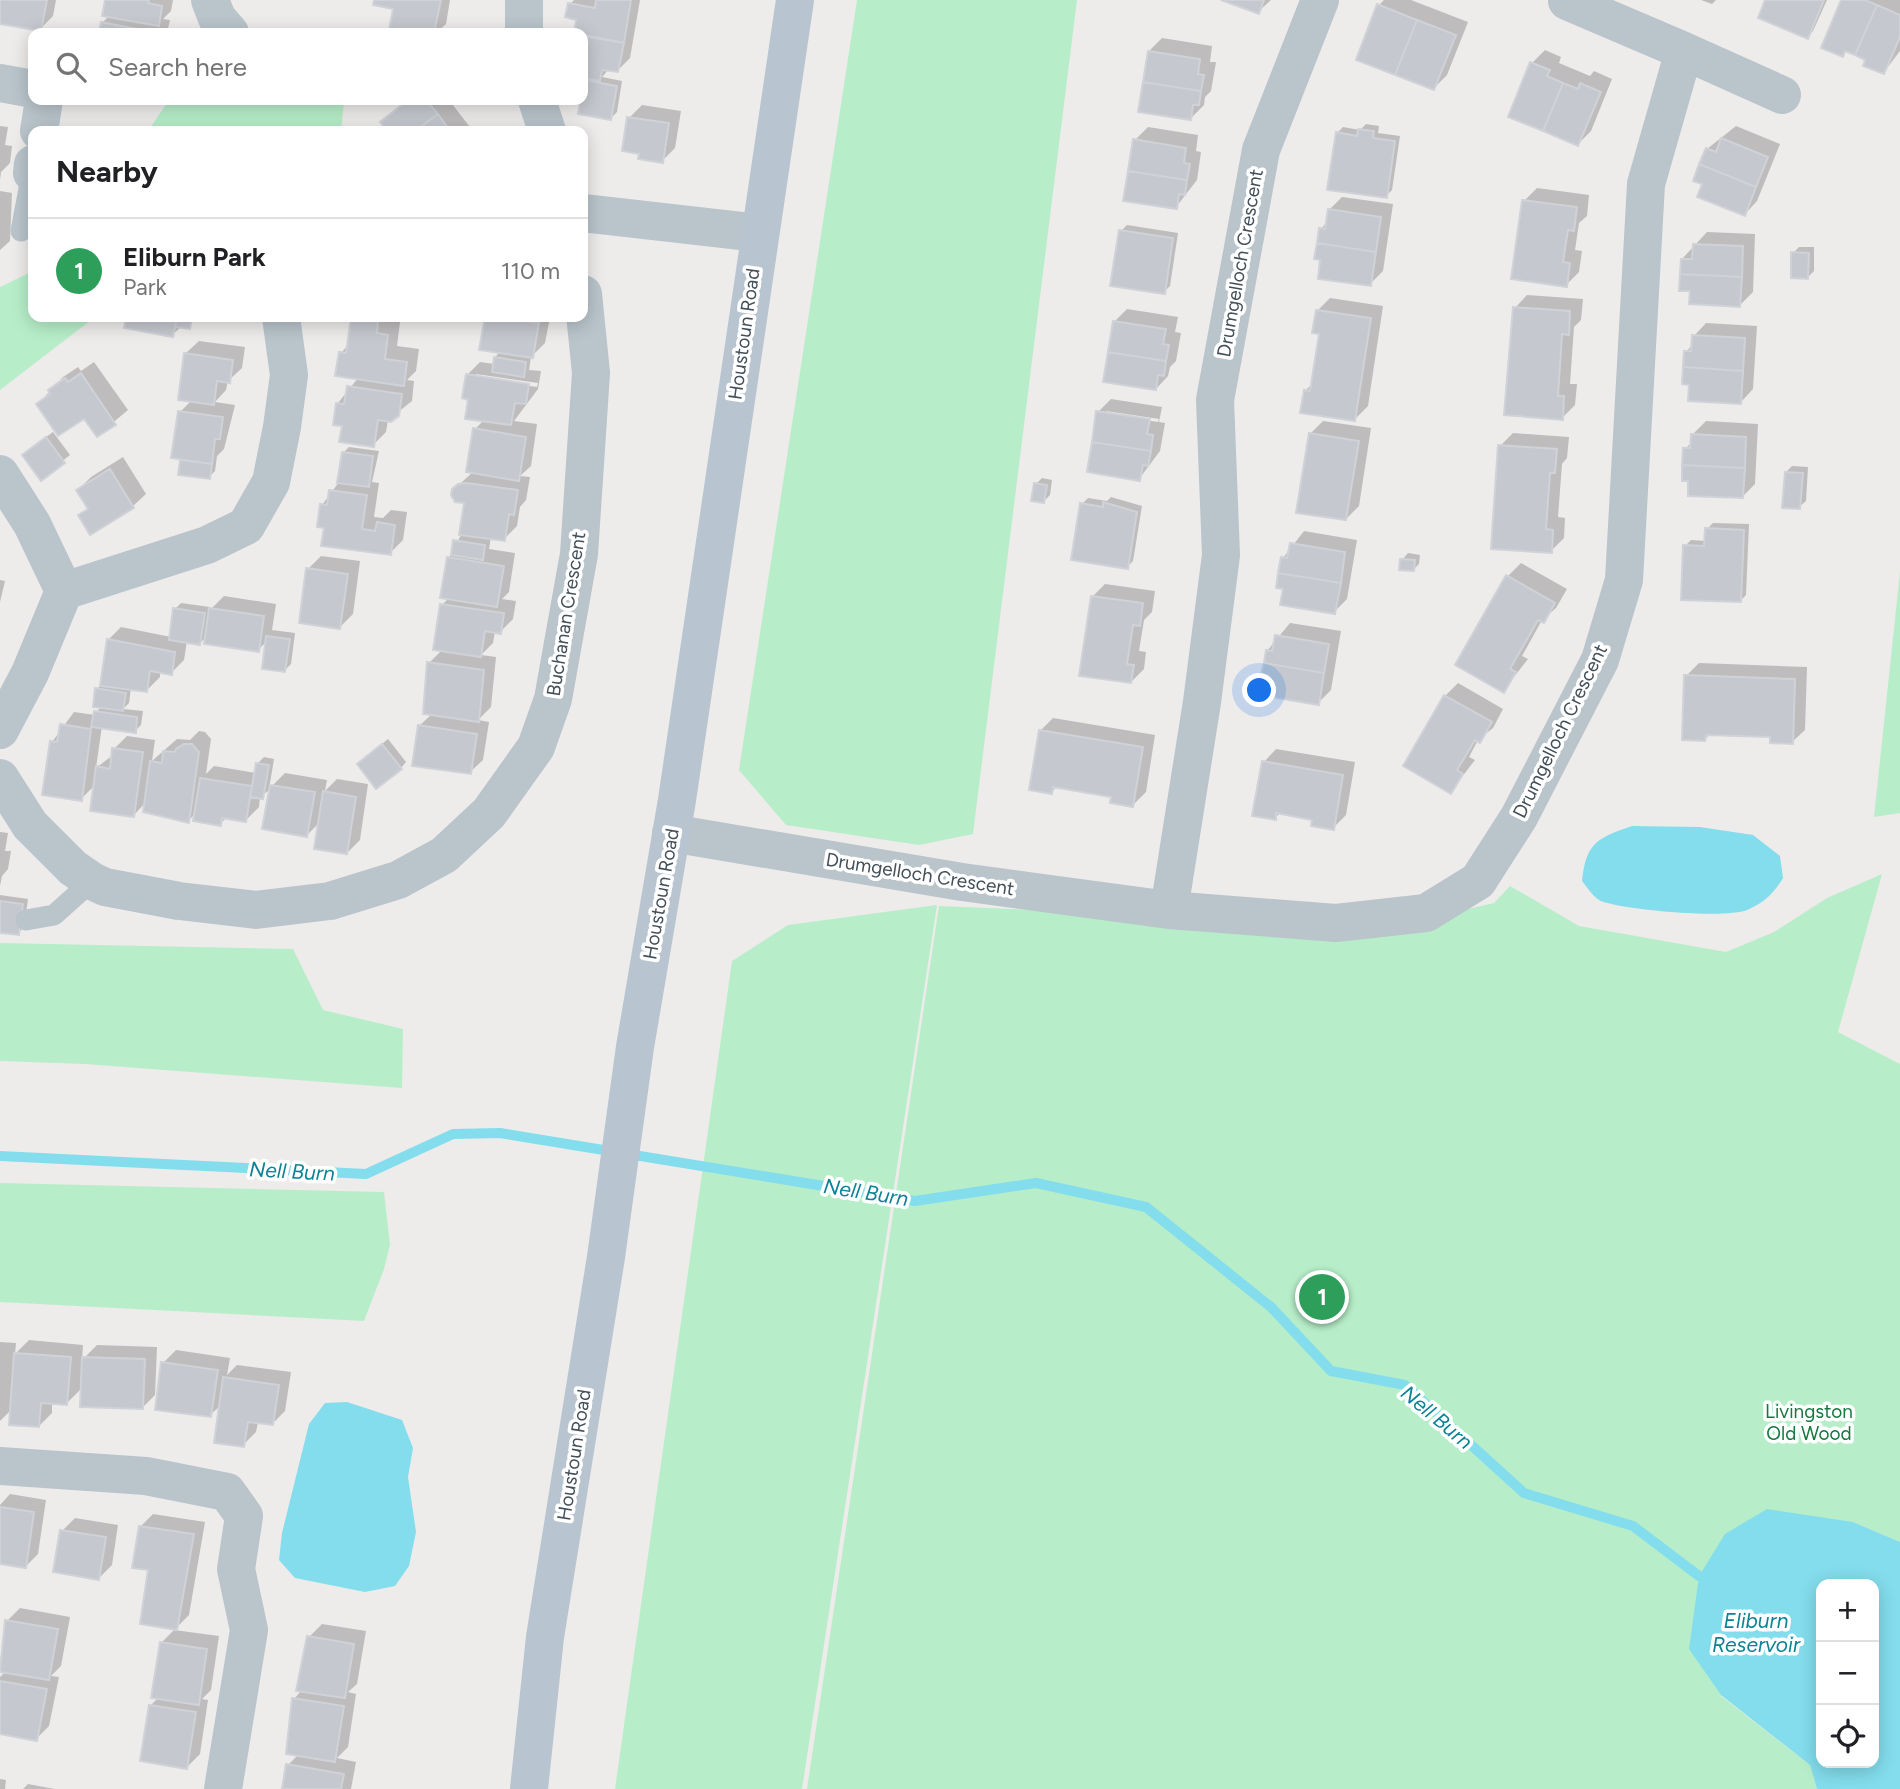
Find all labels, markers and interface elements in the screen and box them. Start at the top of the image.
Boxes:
search box [28,28,588,105]
icon: search [52,48,90,86]
text: Search here [108,51,247,83]
text: Nearby [56,153,158,190]
street label: Drumgelloch Crescent [1212,167,1268,359]
text: Eliburn Park [123,241,266,273]
text: 1 [74,257,84,285]
text: 110 m [501,257,560,285]
street label: Houstoun Road [723,267,765,401]
text: Park [123,273,167,301]
street label: Buchanan Crescent [542,530,590,698]
street label: Drumgelloch Crescent [1508,640,1612,822]
your location [1242,673,1276,707]
street label: Houstoun Road [638,827,684,961]
street label: Drumgelloch Crescent [824,848,1016,900]
water label: Nell Burn [249,1156,336,1186]
water label: Nell Burn [822,1173,911,1211]
pin: 1 [1299,1271,1345,1323]
water label: Nell Burn [1396,1380,1478,1454]
street label: Houstoun Road [552,1388,596,1522]
park label: Livingston Old Wood [1765,1400,1853,1445]
map controls [1816,1579,1879,1768]
button: + [1816,1579,1879,1642]
water label: Eliburn Reservoir [1712,1608,1801,1657]
button: − [1816,1642,1879,1705]
button: locate [1816,1705,1879,1768]

